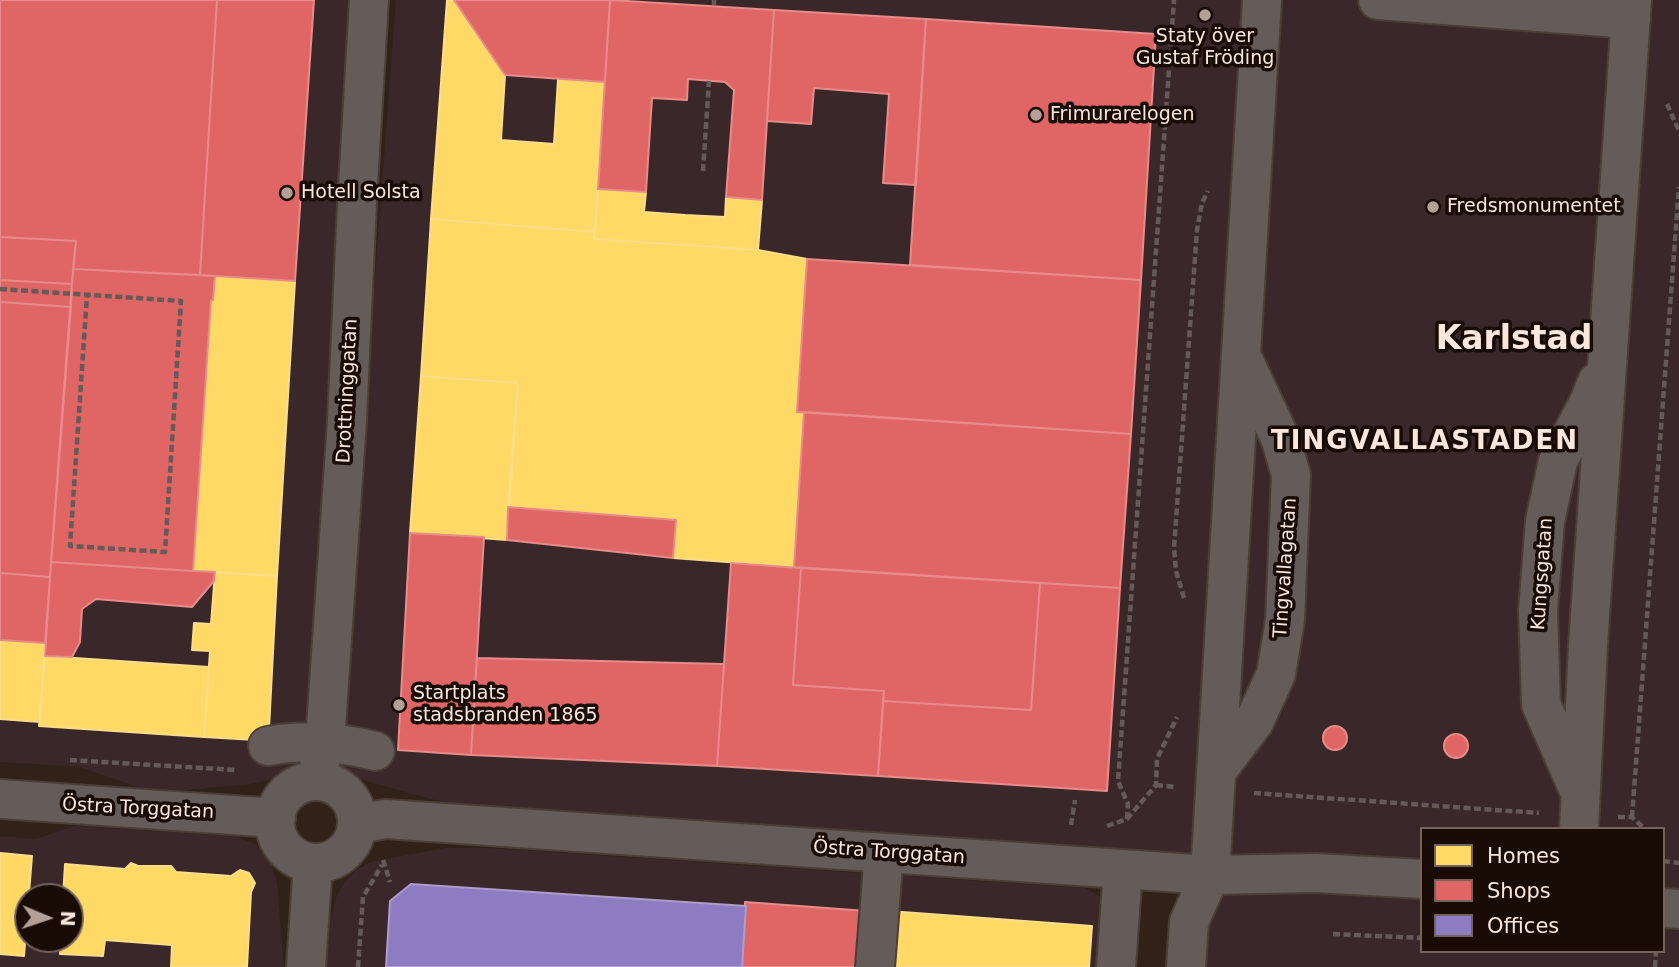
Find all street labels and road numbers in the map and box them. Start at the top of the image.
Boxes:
street label: Drottninggatan [333,318,363,464]
street label: Tingvallagatan [1270,497,1302,639]
street label: Kungsgatan [1528,517,1558,631]
street label: Östra Torggatan [61,794,215,824]
street label: Östra Torggatan [812,836,966,870]

